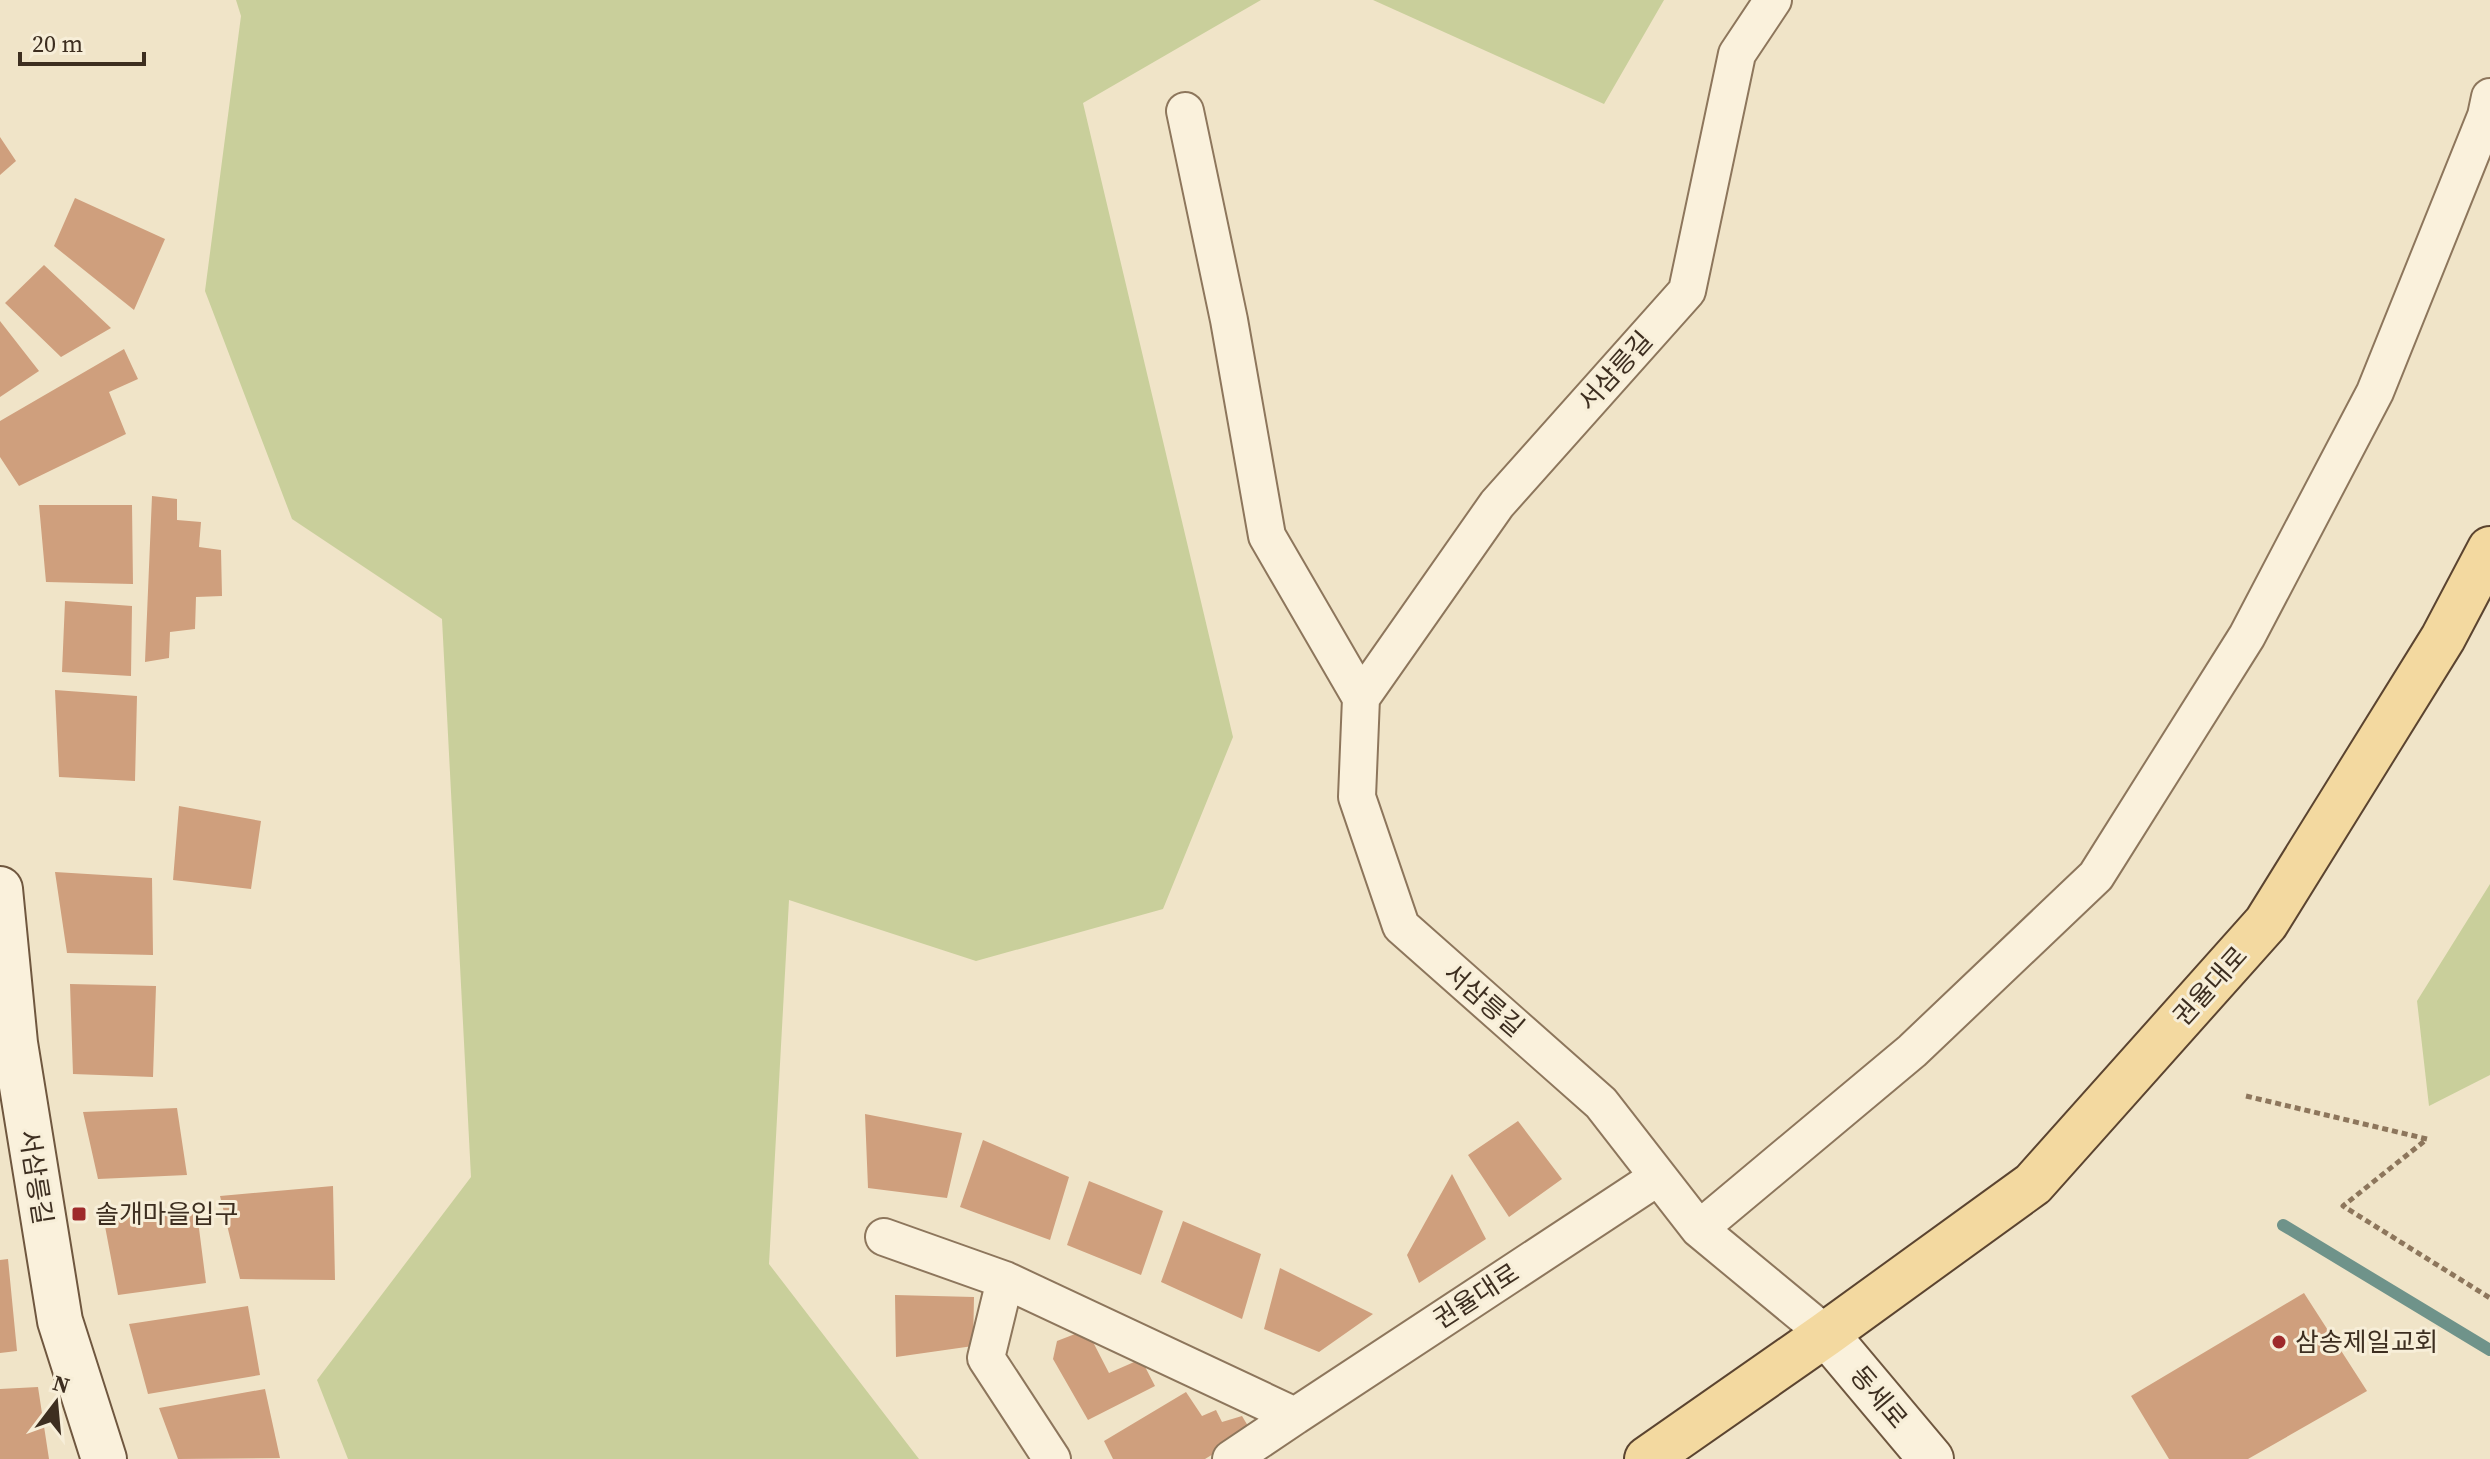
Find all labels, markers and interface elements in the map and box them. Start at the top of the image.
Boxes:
scale bar [20,16,144,66]
text: 20 m [32,27,83,60]
street label: 서삼릉길 [1570,323,1660,419]
street label: 권율대로 [2165,938,2255,1034]
street label: 서삼릉길 [1436,955,1532,1045]
street label: 서삼릉길 [11,1127,61,1227]
place label: 솔개마을입구 [95,1196,239,1232]
marker: 솔개마을입구 [70,1205,88,1223]
street label: 권율대로 [1426,1255,1526,1337]
place label: 삼송제일교회 [2295,1324,2439,1360]
marker: 삼송제일교회 [2270,1333,2288,1351]
street label: 동세로 [1842,1358,1916,1436]
north arrow [16,1363,96,1443]
text: N [50,1367,73,1400]

